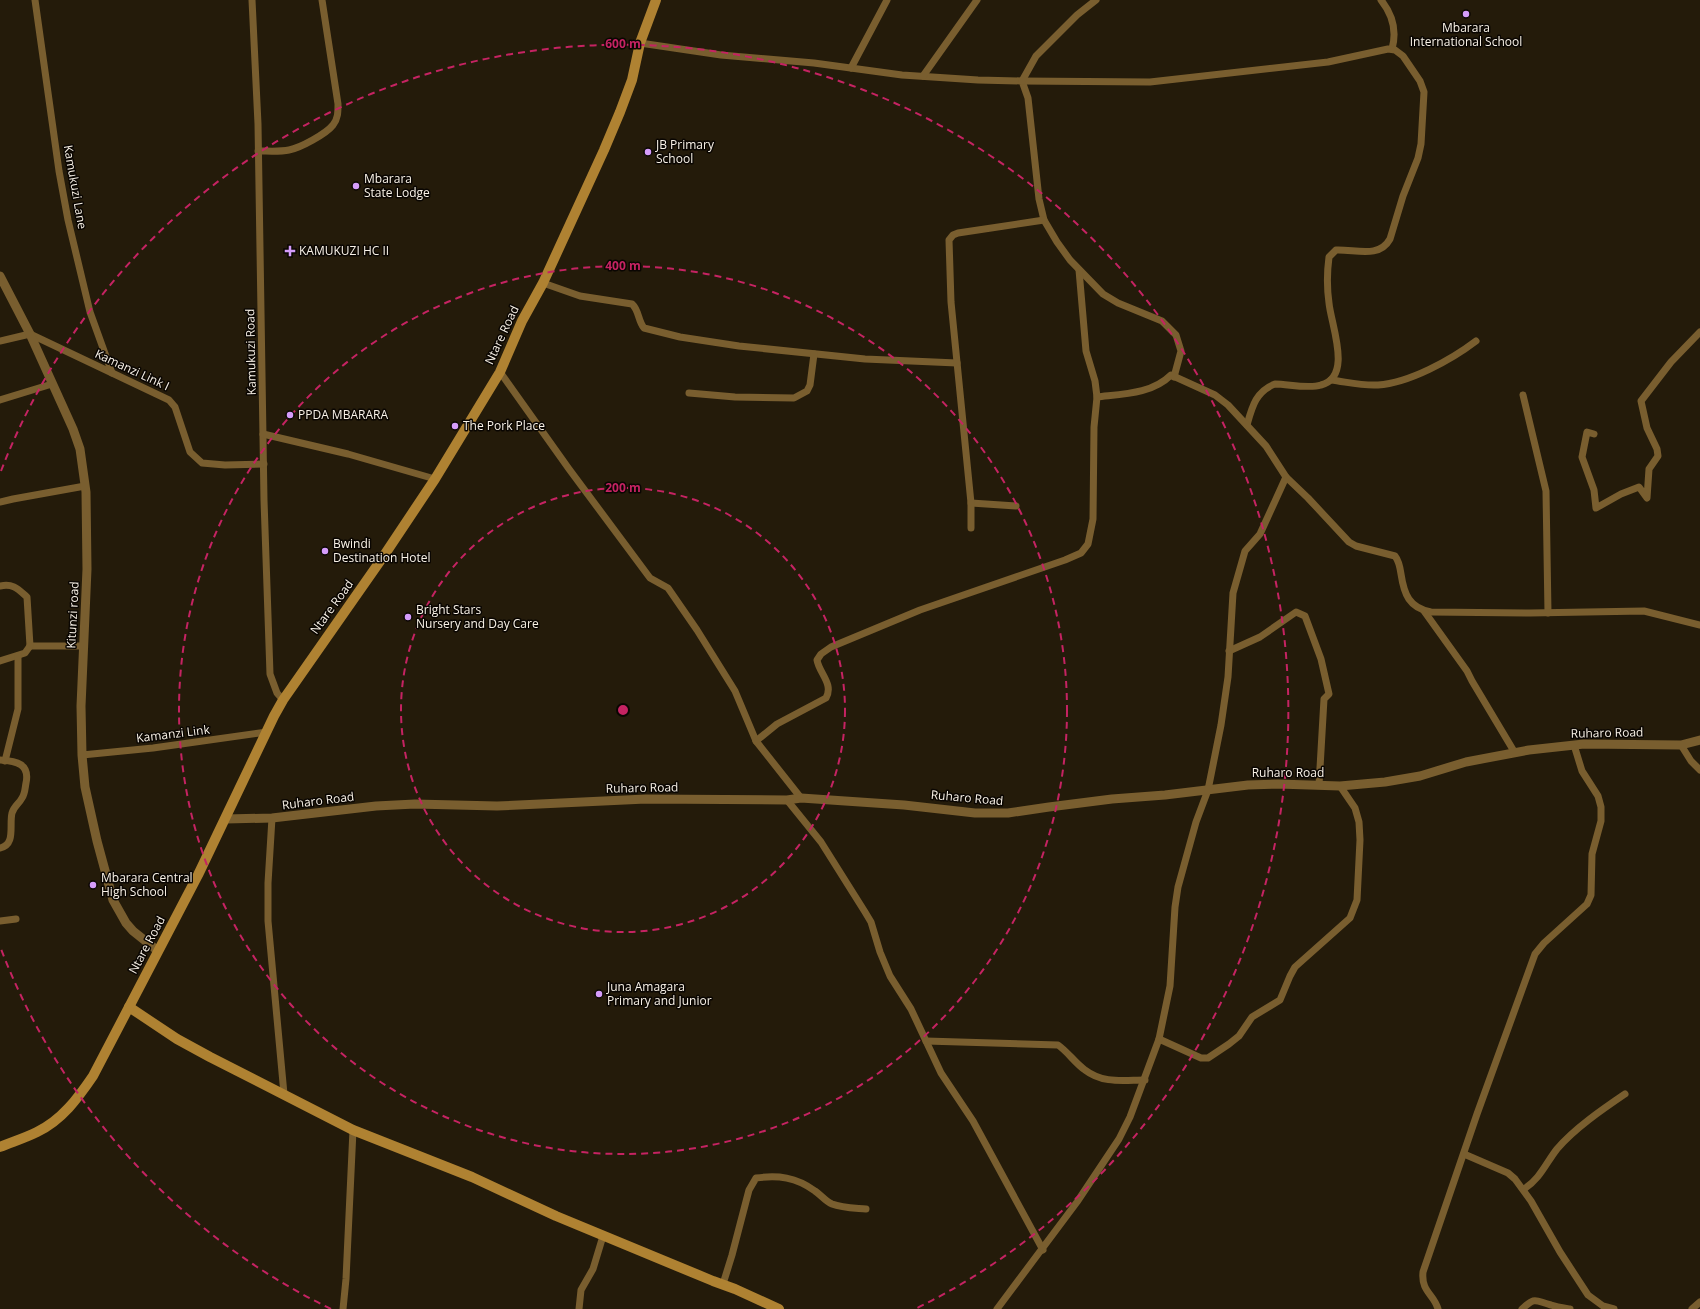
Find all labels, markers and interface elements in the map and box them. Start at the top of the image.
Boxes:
marker: Mbarara International School [1461,9,1471,19]
place label: Mbarara International School [1410,19,1522,50]
text: 600 m [605,35,641,52]
place label: JB Primary School [655,136,715,167]
street label: Kamukuzi Lane [60,144,91,230]
marker: JB Primary School [643,147,653,157]
place label: Mbarara State Lodge [364,170,430,201]
marker: Mbarara State Lodge [351,181,361,191]
place label: KAMUKUZI HC II [299,242,389,259]
marker: KAMUKUZI HC II [284,245,296,257]
text: 400 m [605,257,641,274]
street label: Ntare Road [480,302,523,367]
street label: Kamukuzi Road [241,309,260,395]
street label: Kamanzi Link I [92,345,172,394]
place label: PPDA MBARARA [298,406,388,423]
marker: PPDA MBARARA [285,410,295,420]
place label: The Pork Place [463,417,545,434]
marker: The Pork Place [450,421,460,431]
text: 200 m [605,479,641,496]
place label: Bwindi Destination Hotel [333,535,431,566]
marker: Bwindi Destination Hotel [320,546,330,556]
street label: Ntare Road [306,576,357,637]
street label: Kitunzi road [62,581,83,649]
place label: Bright Stars Nursery and Day Care [416,601,539,632]
marker: Bright Stars Nursery and Day Care [403,612,413,622]
centre of rings [616,703,630,717]
street label: Kamanzi Link [135,720,211,746]
street label: Ruharo Road [1571,723,1643,742]
street label: Ruharo Road [1252,764,1324,781]
street label: Ruharo Road [606,778,678,797]
street label: Ruharo Road [930,786,1004,809]
street label: Ruharo Road [281,788,355,813]
place label: Mbarara Central High School [101,869,193,900]
marker: Mbarara Central High School [88,880,98,890]
street label: Ntare Road [124,913,169,977]
place label: Juna Amagara Primary and Junior [606,978,712,1009]
marker: Juna Amagara Primary and Junior [594,989,604,999]

